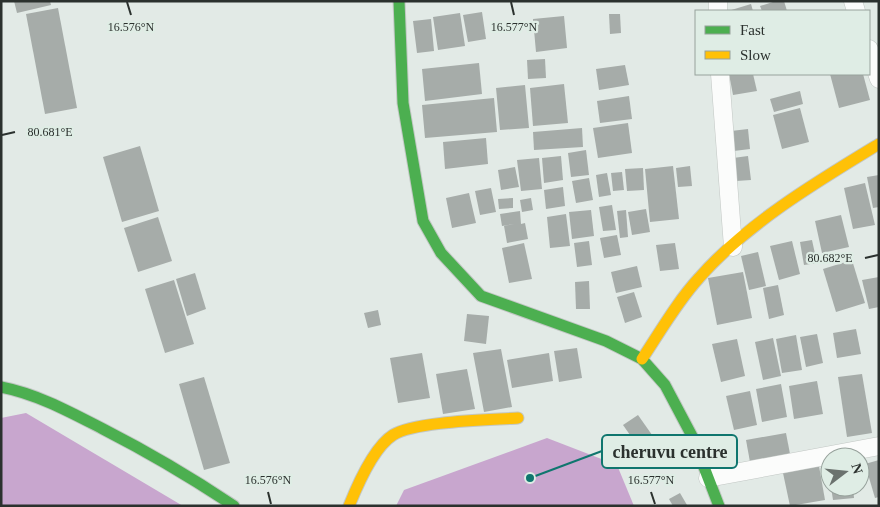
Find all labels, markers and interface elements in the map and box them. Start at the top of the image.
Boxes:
legend [695,10,870,75]
text: 16.576°N [108,20,155,34]
text: 16.577°N [491,20,538,34]
text: Fast [740,22,766,38]
text: Slow [740,47,771,63]
text: 80.681°E [27,125,73,139]
text: 80.682°E [807,251,853,265]
callout: cheruvu centre [602,435,737,468]
text: cheruvu centre [612,442,728,462]
north arrow [820,447,870,497]
text: N [848,462,866,475]
text: 16.576°N [245,473,292,487]
text: 16.577°N [628,473,675,487]

